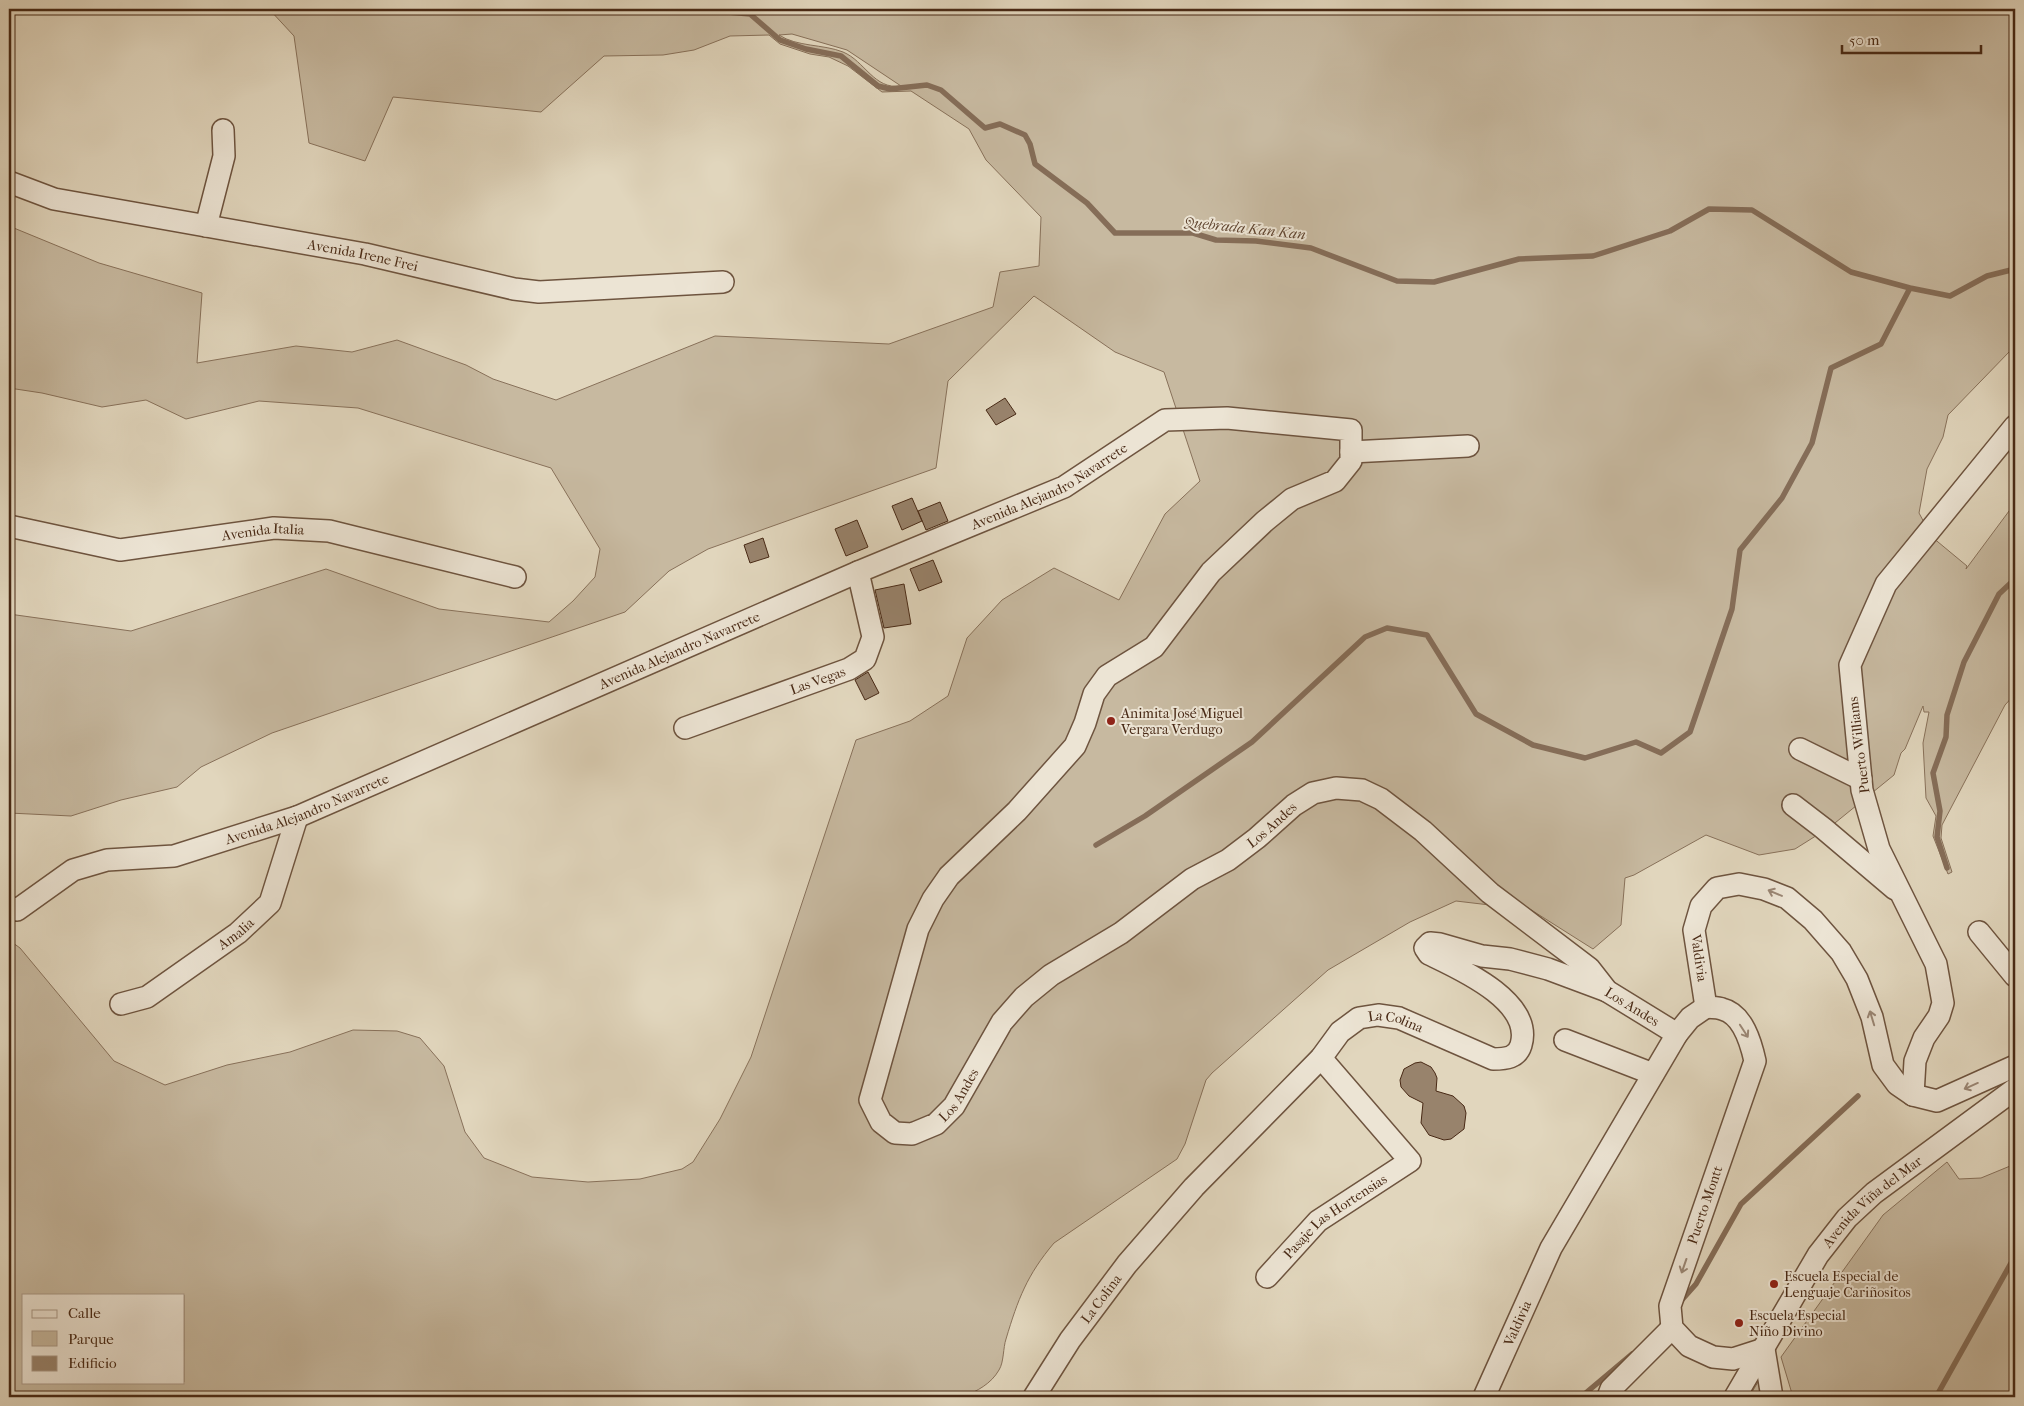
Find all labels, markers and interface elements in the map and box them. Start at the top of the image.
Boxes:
scale bar [1842,22,1980,54]
text: 50 m [1849,31,1880,49]
water label: Quebrada Kan Kan [1183,213,1306,243]
street label: Avenida Irene Frei [305,235,420,275]
street label: Avenida Alejandro Navarrete [967,439,1130,533]
street label: Avenida Italia [220,519,305,544]
street label: Avenida Alejandro Navarrete [595,607,762,693]
street label: Las Vegas [788,663,848,698]
street label: Puerto Williams [1845,696,1873,794]
place label: Animita José Miguel Vergara Verdugo [1120,705,1243,738]
marker: Animita José Miguel Vergara Verdugo [1105,715,1117,727]
street label: Avenida Alejandro Navarrete [222,770,391,848]
street label: Los Andes [1243,798,1300,851]
one-way arrow [1768,888,1783,897]
street label: Amalia [213,914,258,954]
street label: Valdivia [1687,932,1711,983]
street label: Los Andes [1602,983,1663,1030]
street label: La Colina [1367,1006,1426,1036]
one-way arrow [1866,1010,1876,1026]
one-way arrow [1740,1023,1750,1037]
street label: Los Andes [935,1065,982,1125]
one-way arrow [1964,1082,1979,1092]
street label: Avenida Viña del Mar [1818,1152,1925,1252]
street label: Puerto Montt [1684,1163,1726,1247]
street label: Pasaje Las Hortensias [1280,1170,1390,1262]
one-way arrow [1678,1258,1688,1274]
place label: Escuela Especial de Lenguaje Cariñositos [1784,1268,1911,1301]
street label: La Colina [1077,1270,1125,1327]
marker: Escuela Especial de Lenguaje Cariñositos [1768,1278,1780,1290]
legend [22,1294,185,1384]
street label: Valdivia [1499,1297,1535,1349]
text: Calle [68,1304,101,1322]
place label: Escuela Especial Niño Divino [1749,1307,1846,1340]
marker: Escuela Especial Niño Divino [1733,1317,1745,1329]
text: Parque [68,1330,114,1348]
text: Edificio [68,1354,117,1372]

